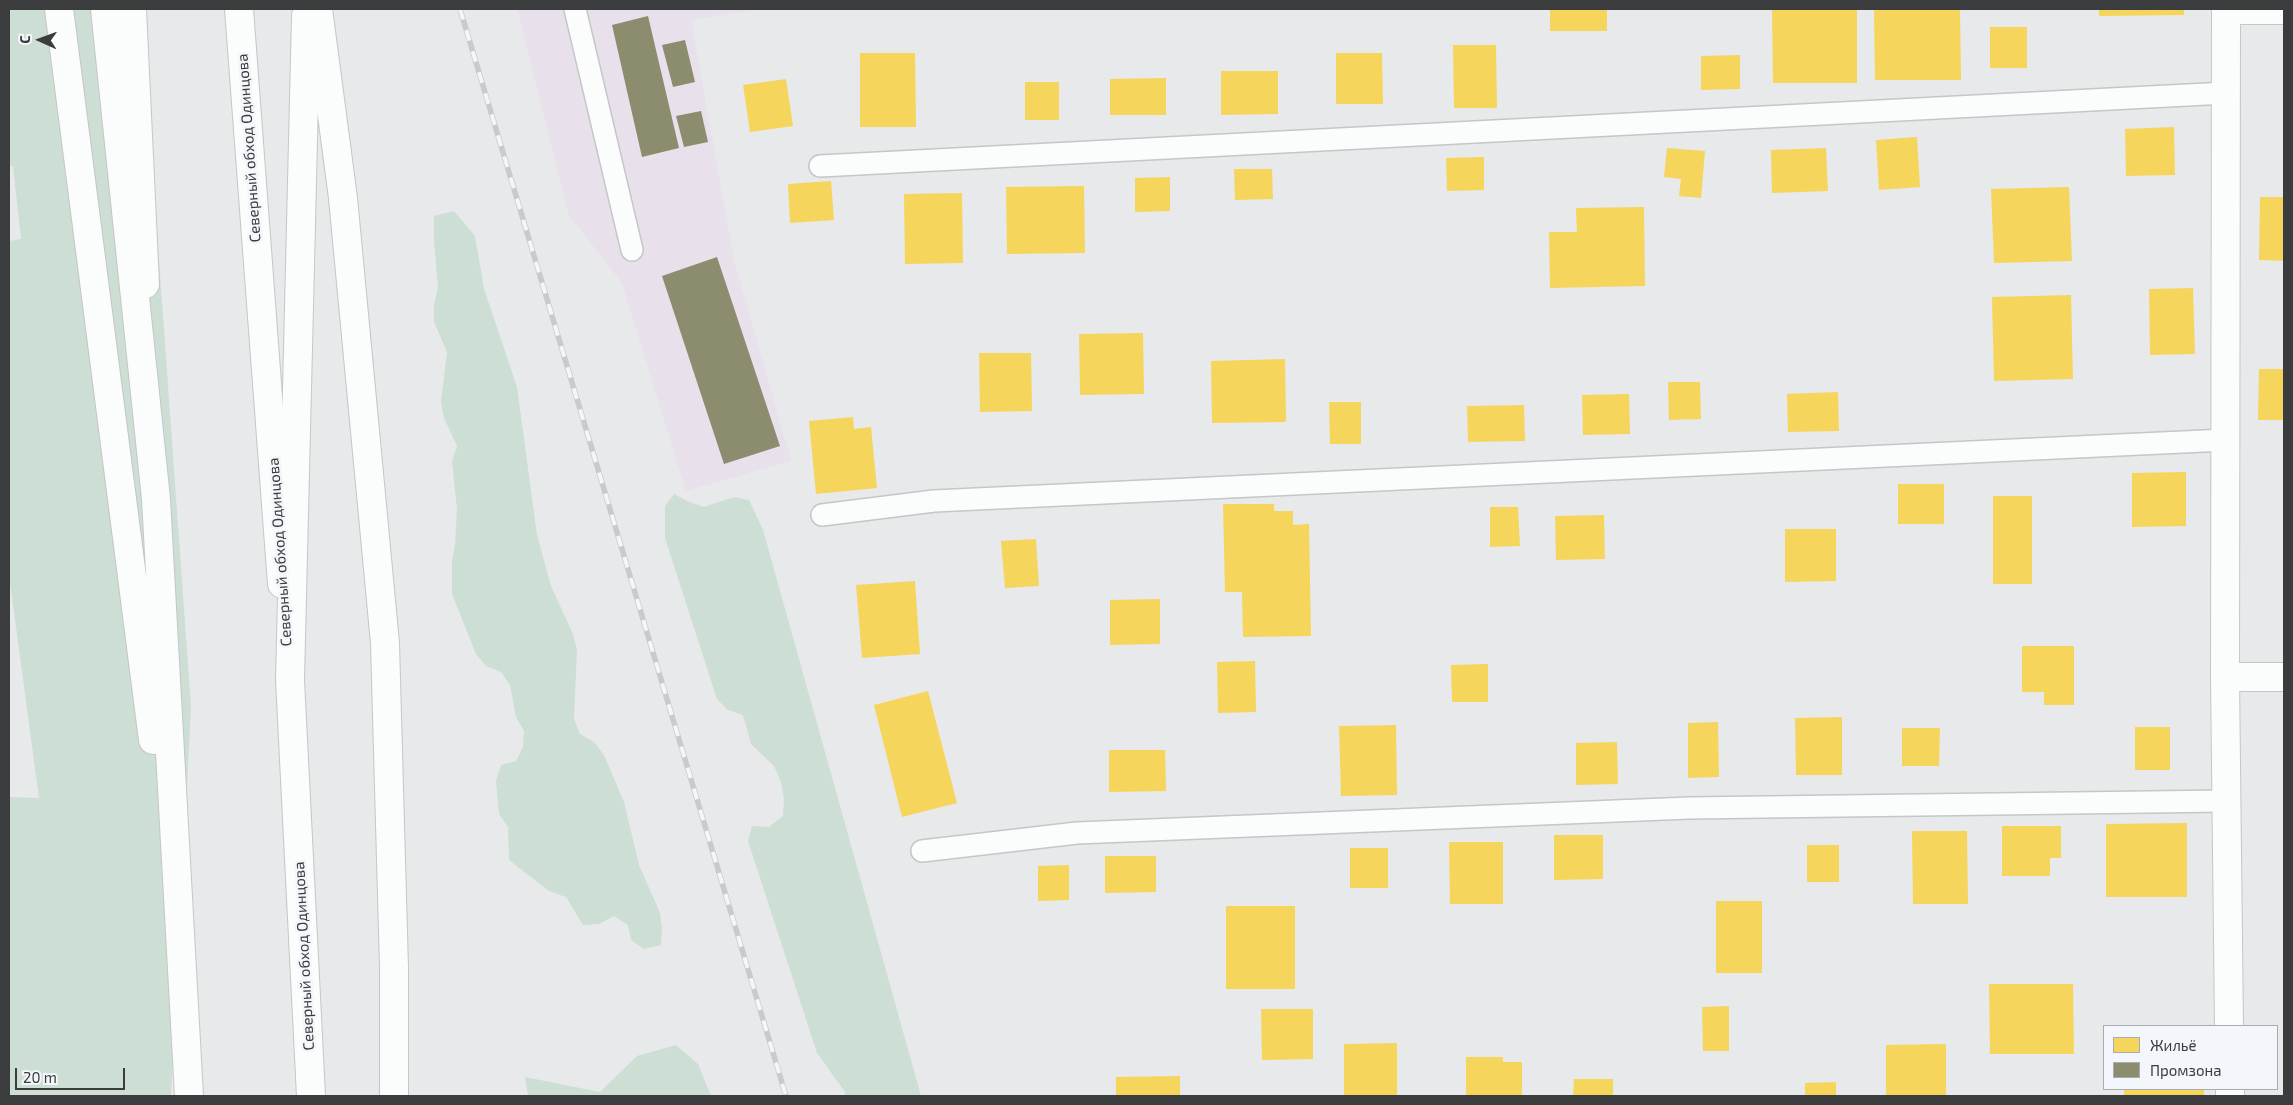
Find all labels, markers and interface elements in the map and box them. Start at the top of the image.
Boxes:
north arrow [15,15,65,65]
text: С [16,35,33,44]
street label: Северный обход Одинцова [233,53,265,243]
street label: Северный обход Одинцова [264,457,296,647]
street label: Северный обход Одинцова [290,861,318,1051]
legend [2103,1025,2278,1090]
text: Жильё [2150,1036,2197,1054]
scale bar [18,1058,128,1090]
text: Промзона [2150,1061,2222,1079]
text: 20 m [23,1068,57,1086]

